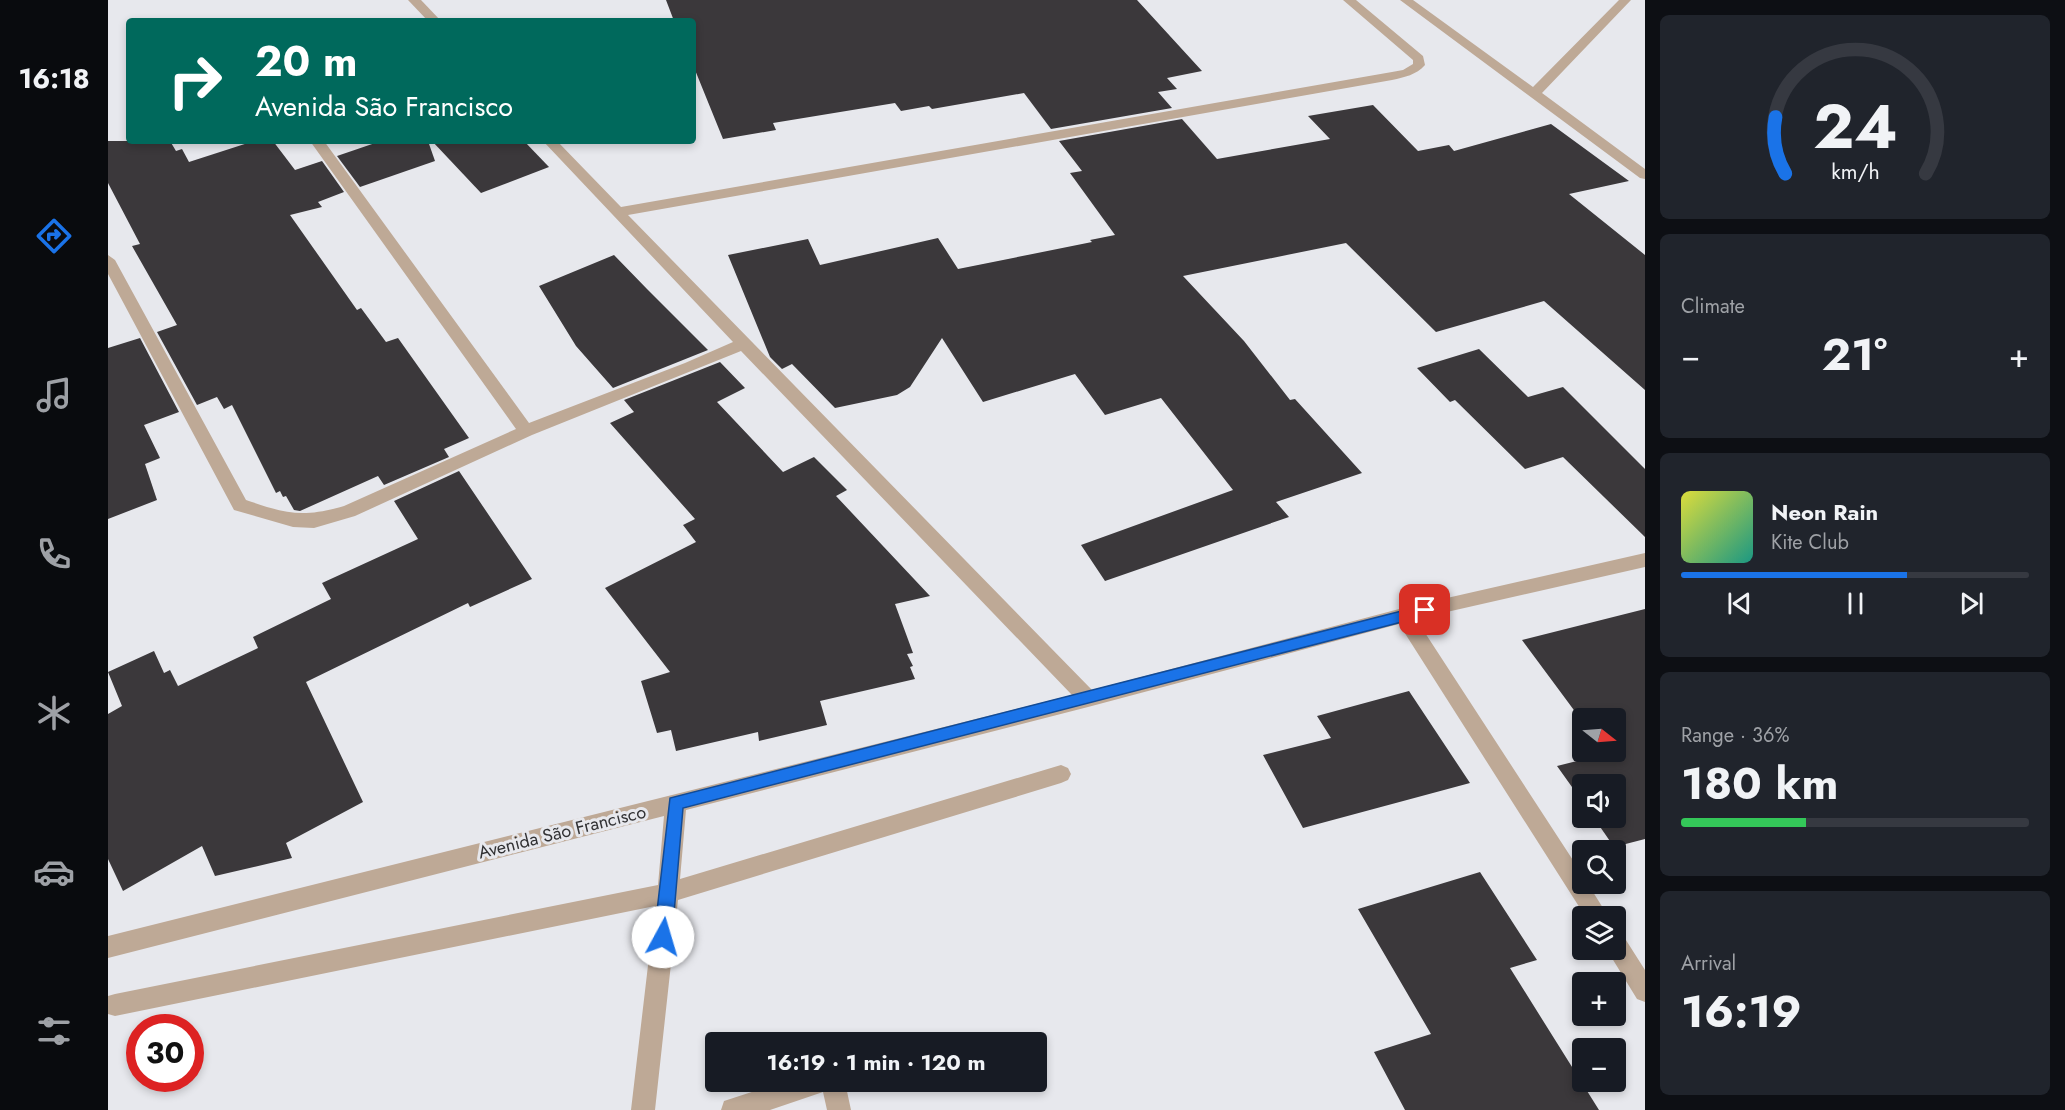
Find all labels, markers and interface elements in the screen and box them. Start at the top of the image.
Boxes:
text: 20 m [255,31,357,92]
icon: right [156,42,234,120]
text: 16:18 [18,59,90,98]
text: 24 [1813,81,1897,171]
text: Avenida São Francisco [255,87,513,126]
text: km/h [1831,156,1879,187]
icon: directions [33,215,75,257]
text: Climate [1681,292,1745,321]
text: 21° [1822,322,1887,387]
text: − [1681,332,1700,379]
text: + [2009,332,2029,379]
icon: music [33,374,75,416]
text: Neon Rain [1771,496,1878,528]
text: Kite Club [1771,528,1849,557]
icon: phone [33,533,75,575]
pin [1399,584,1450,635]
icon: previous [1723,587,1756,620]
icon: pause [1839,587,1872,620]
icon: next [1955,587,1988,620]
icon: arrive [1408,593,1441,626]
icon: climate [33,692,75,734]
north arrow [1572,708,1626,762]
map controls [1572,708,1626,1092]
text: Range · 36% [1681,721,1789,750]
text: 180 km [1681,751,1838,816]
button: sound [1572,774,1626,828]
street label: Avenida São Francisco [475,799,649,865]
button: search [1572,840,1626,894]
icon: car [33,851,75,893]
position arrow [631,905,695,969]
button: layers [1572,906,1626,960]
text: Arrival [1681,949,1736,978]
button: + [1572,972,1626,1026]
text: 16:19 [1681,979,1802,1044]
icon: filters [33,1010,75,1052]
speed limit sign: 30 [126,1014,204,1092]
button: − [1572,1038,1626,1092]
text: 16:19 · 1 min · 120 m [767,1046,985,1078]

